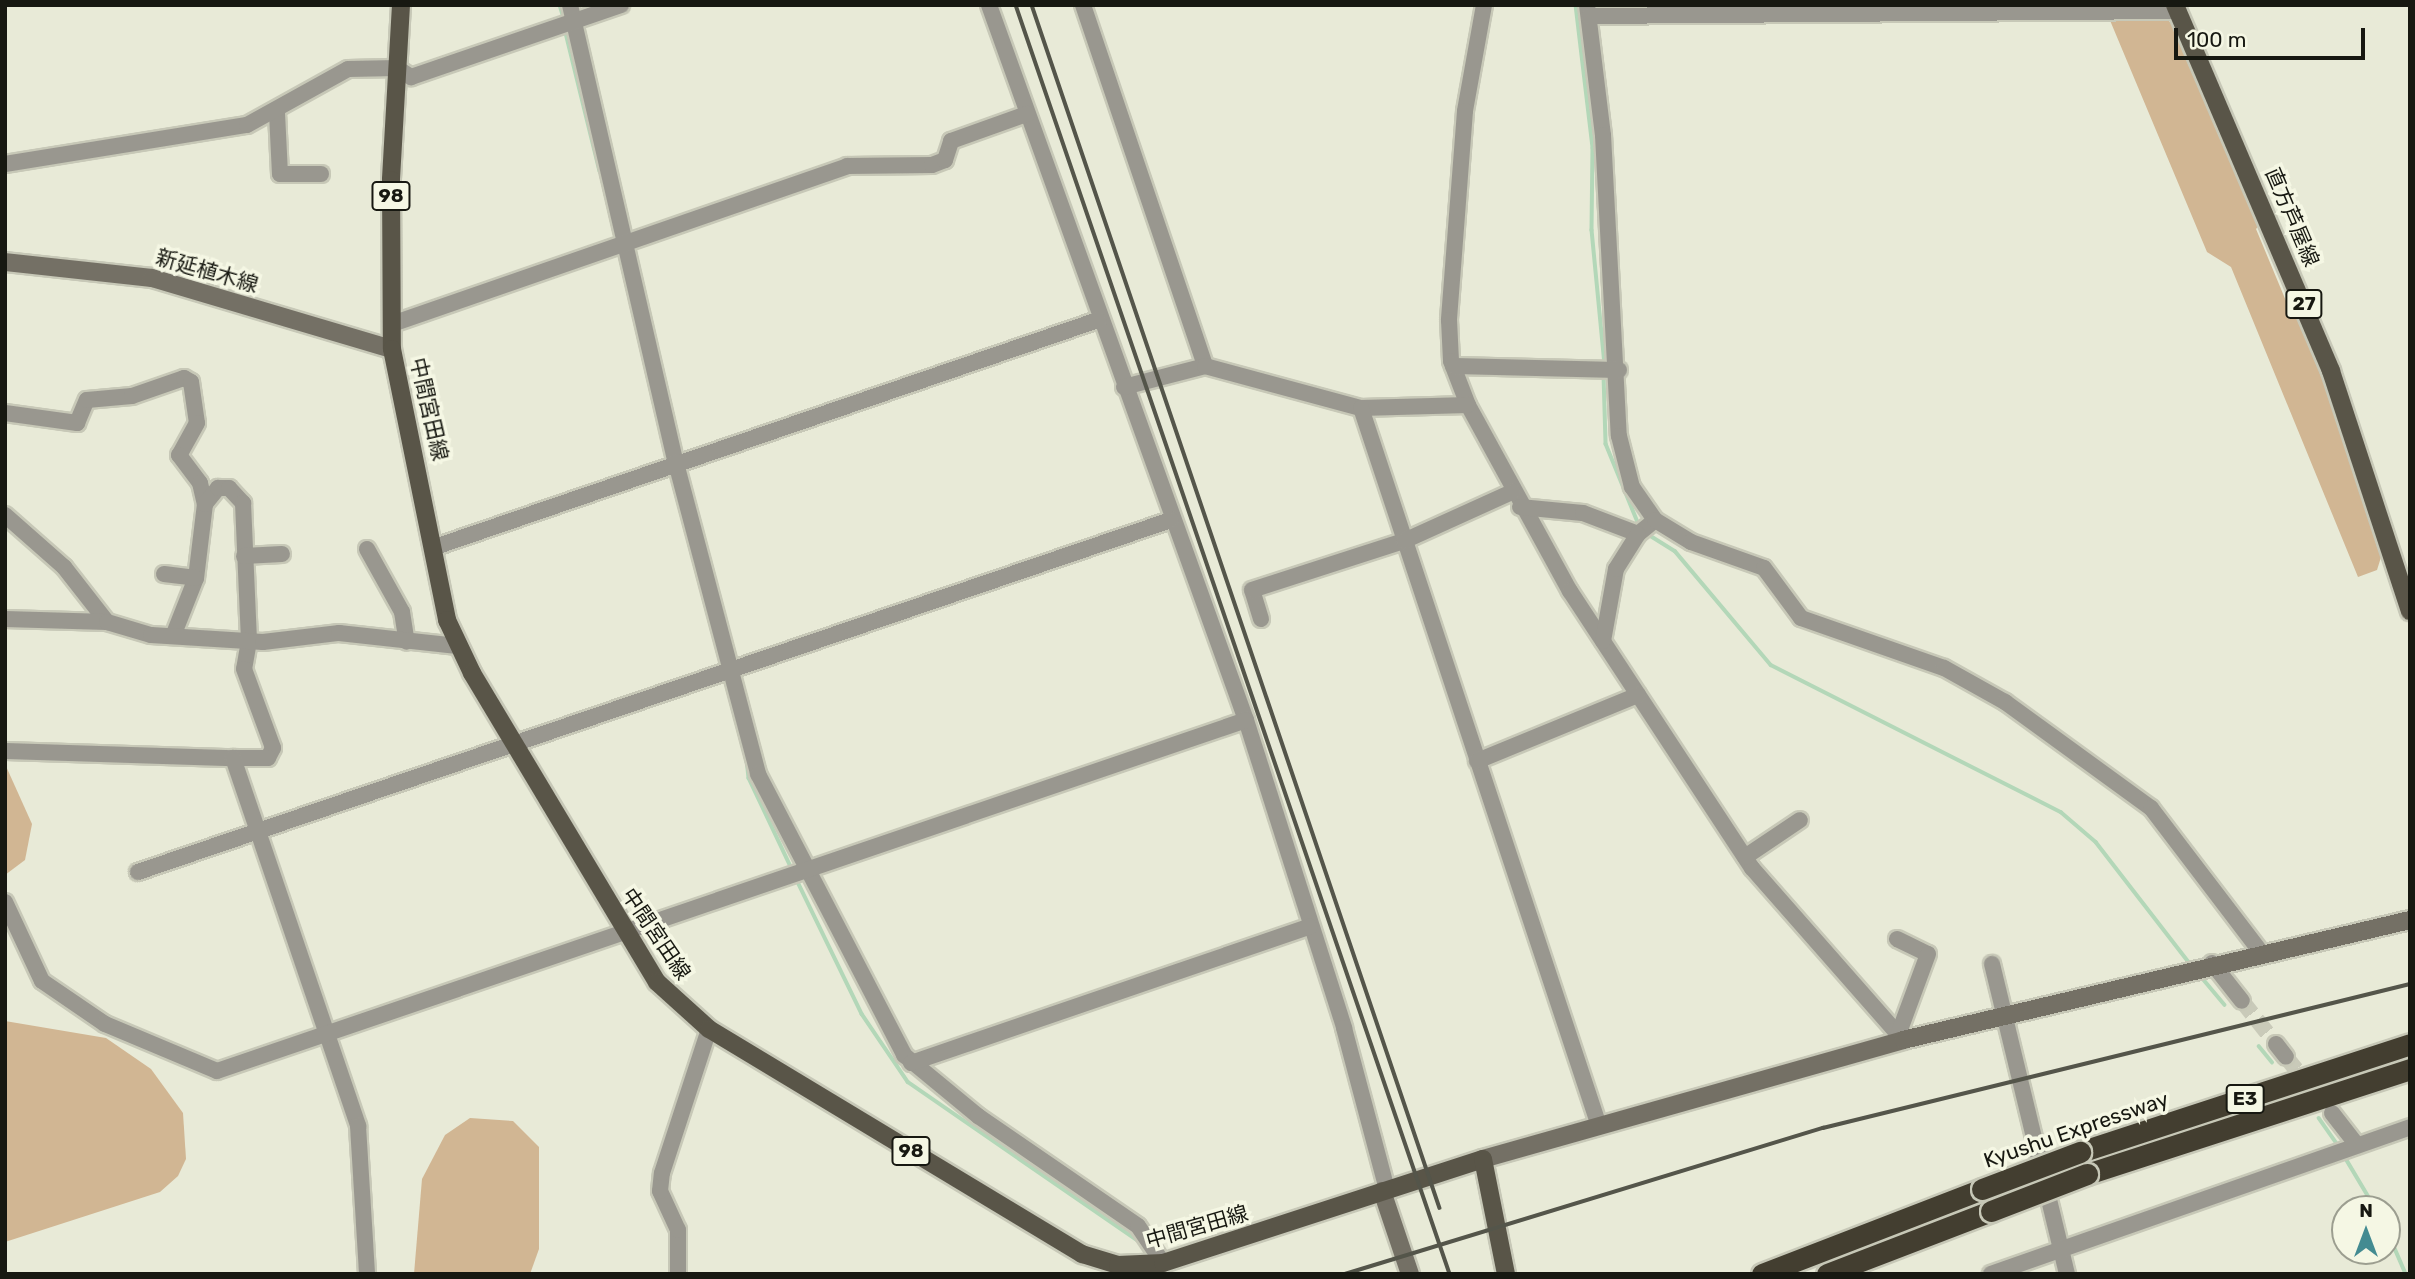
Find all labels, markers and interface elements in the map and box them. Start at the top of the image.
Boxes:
scale bar [2177,14,2368,58]
text: 100 m [2187,27,2246,52]
street label: 直方芦屋線 [2260,164,2324,270]
road number: 98 [370,180,412,212]
street label: 新延植木線 [153,244,261,298]
road number: 27 [2285,288,2323,320]
street label: 中間宮田線 [405,355,453,463]
street label: 中間宮田線 [616,883,696,985]
road number: E3 [2224,1084,2266,1114]
street label: Kyushu Expressway [1980,1087,2172,1173]
road number: 98 [890,1135,932,1166]
north arrow [2331,1195,2401,1265]
text: N [2359,1199,2373,1222]
street label: 中間宮田線 [1143,1200,1251,1254]

